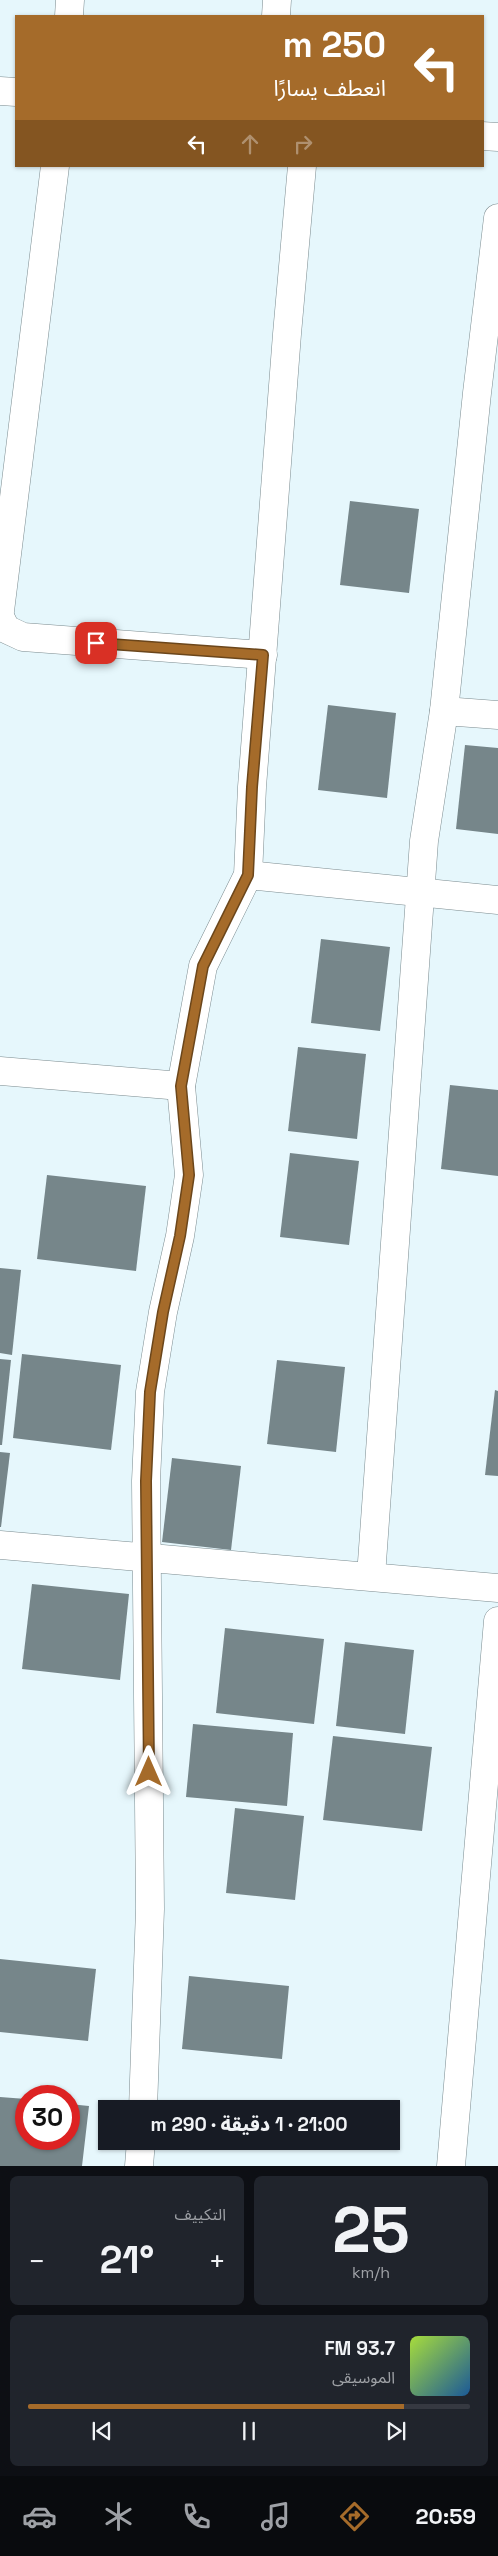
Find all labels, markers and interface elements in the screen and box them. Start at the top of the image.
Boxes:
text: 250 m [283,23,386,67]
icon: left [404,35,469,100]
text: انعطف يسارًا [274,74,386,102]
icon: left [183,130,211,158]
icon: ahead [236,130,264,158]
icon: right [289,130,317,158]
pin [75,622,117,664]
icon: arrive [82,629,110,657]
position arrow [122,1745,174,1797]
speed limit sign: 30 [15,2085,80,2150]
text: 21:00 · 1 دقيقة · 290 m [150,2112,348,2137]
text: 25 [332,2188,410,2271]
text: التكييف [174,2204,226,2225]
text: 21° [100,2236,154,2284]
text: − [28,2243,45,2279]
text: + [209,2243,226,2279]
text: km/h [352,2262,390,2283]
text: 93.7 FM [324,2336,395,2361]
text: الموسيقى [332,2367,395,2388]
icon: previous [88,2417,116,2445]
icon: pause [235,2417,263,2445]
icon: next [382,2417,410,2445]
icon: car [22,2499,57,2534]
icon: climate [101,2499,136,2534]
icon: phone [179,2499,214,2534]
icon: music [258,2499,293,2534]
icon: directions [337,2499,372,2534]
text: 20:59 [415,2502,476,2530]

